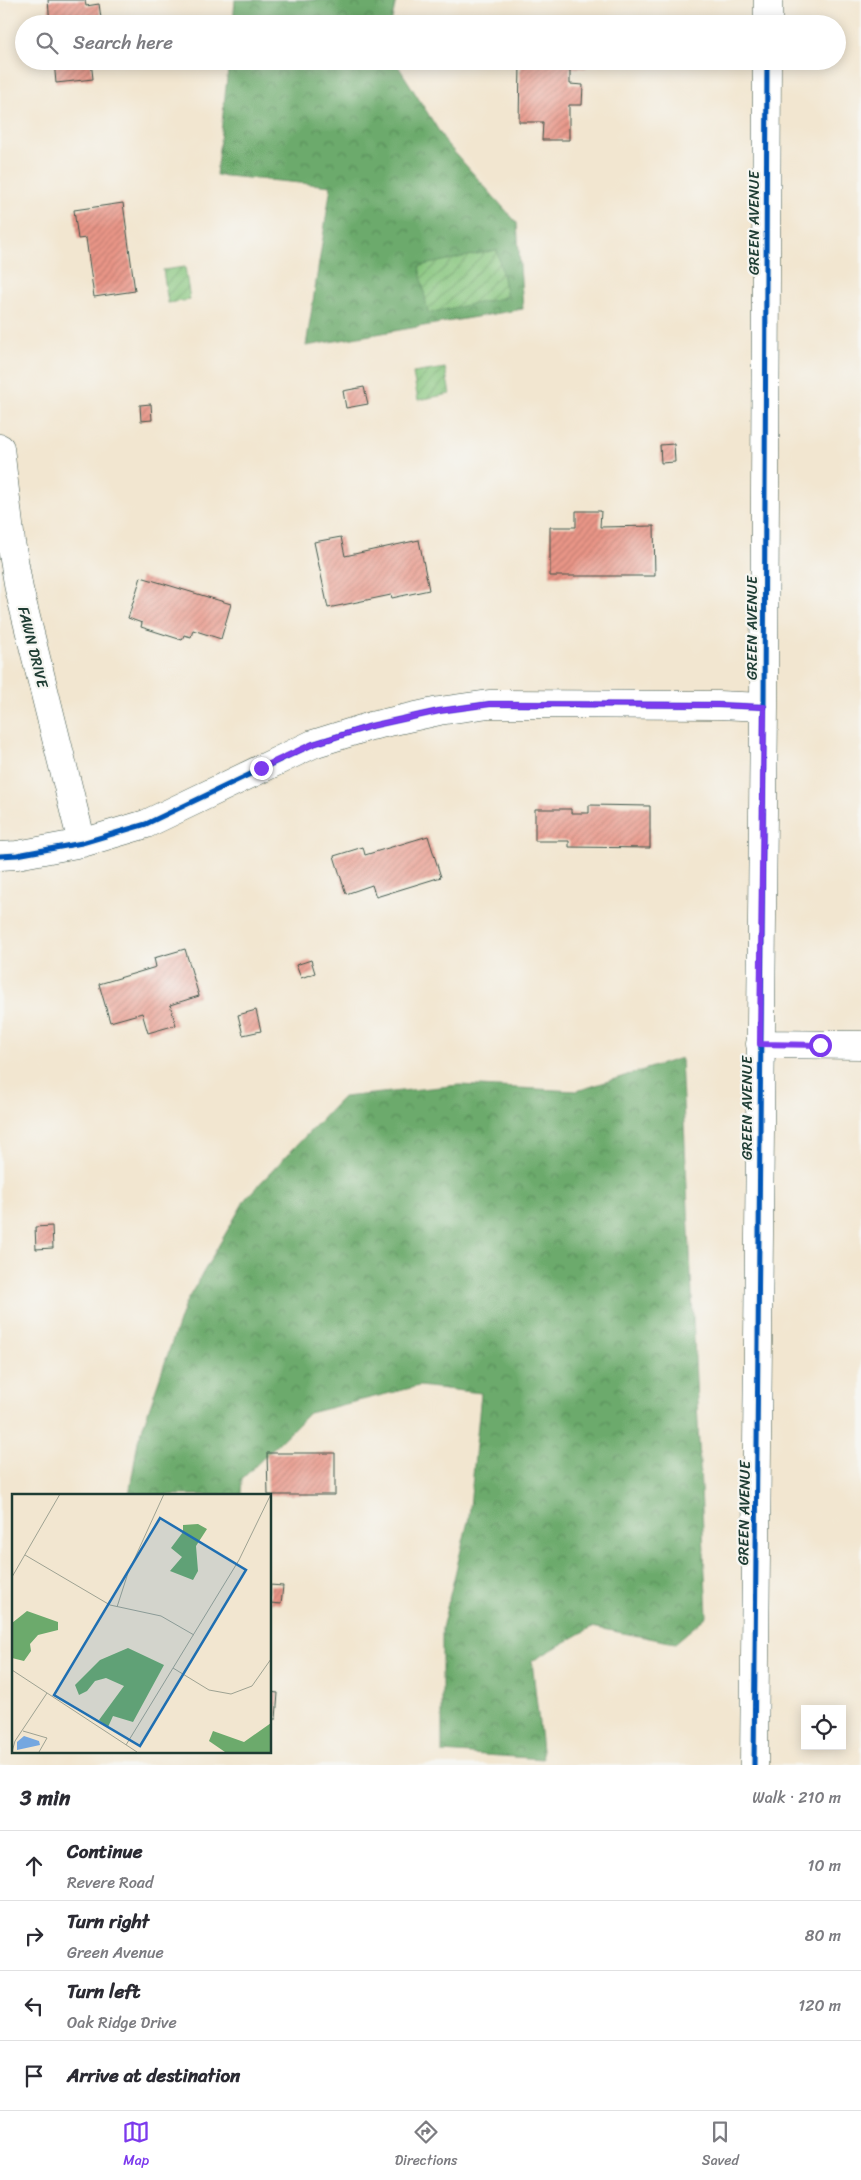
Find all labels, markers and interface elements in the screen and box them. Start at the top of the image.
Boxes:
search box [15,15,846,70]
text: Search here [73,26,173,59]
icon: search [33,29,61,57]
street label: GREEN AVENUE [741,169,767,275]
street label: GREEN AVENUE [739,574,765,680]
street label: FAWN DRIVE [10,604,56,692]
route end [250,757,273,780]
route start [809,1034,832,1057]
street label: GREEN AVENUE [734,1054,760,1160]
street label: GREEN AVENUE [730,1459,758,1565]
inset map [12,1494,271,1752]
map controls [801,1705,846,1750]
button: locate [801,1705,846,1750]
text: 3 min [20,1779,70,1817]
text: Walk · 210 m [752,1783,841,1812]
text: Continue [67,1835,143,1868]
text: 10 m [808,1851,841,1880]
icon: ahead [20,1852,48,1880]
text: Revere Road [67,1868,153,1897]
text: Turn right [67,1905,149,1938]
text: 80 m [805,1921,841,1950]
icon: right [20,1922,48,1950]
text: Green Avenue [67,1938,164,1967]
text: Turn left [67,1975,140,2008]
text: 120 m [798,1991,841,2020]
icon: left [20,1992,48,2020]
text: Oak Ridge Drive [67,2008,177,2037]
text: Arrive at destination [67,2059,240,2092]
icon: arrive [20,2062,48,2090]
tab: Map [122,2118,150,2173]
tab: Directions [395,2118,457,2173]
tab: Saved [702,2118,739,2173]

